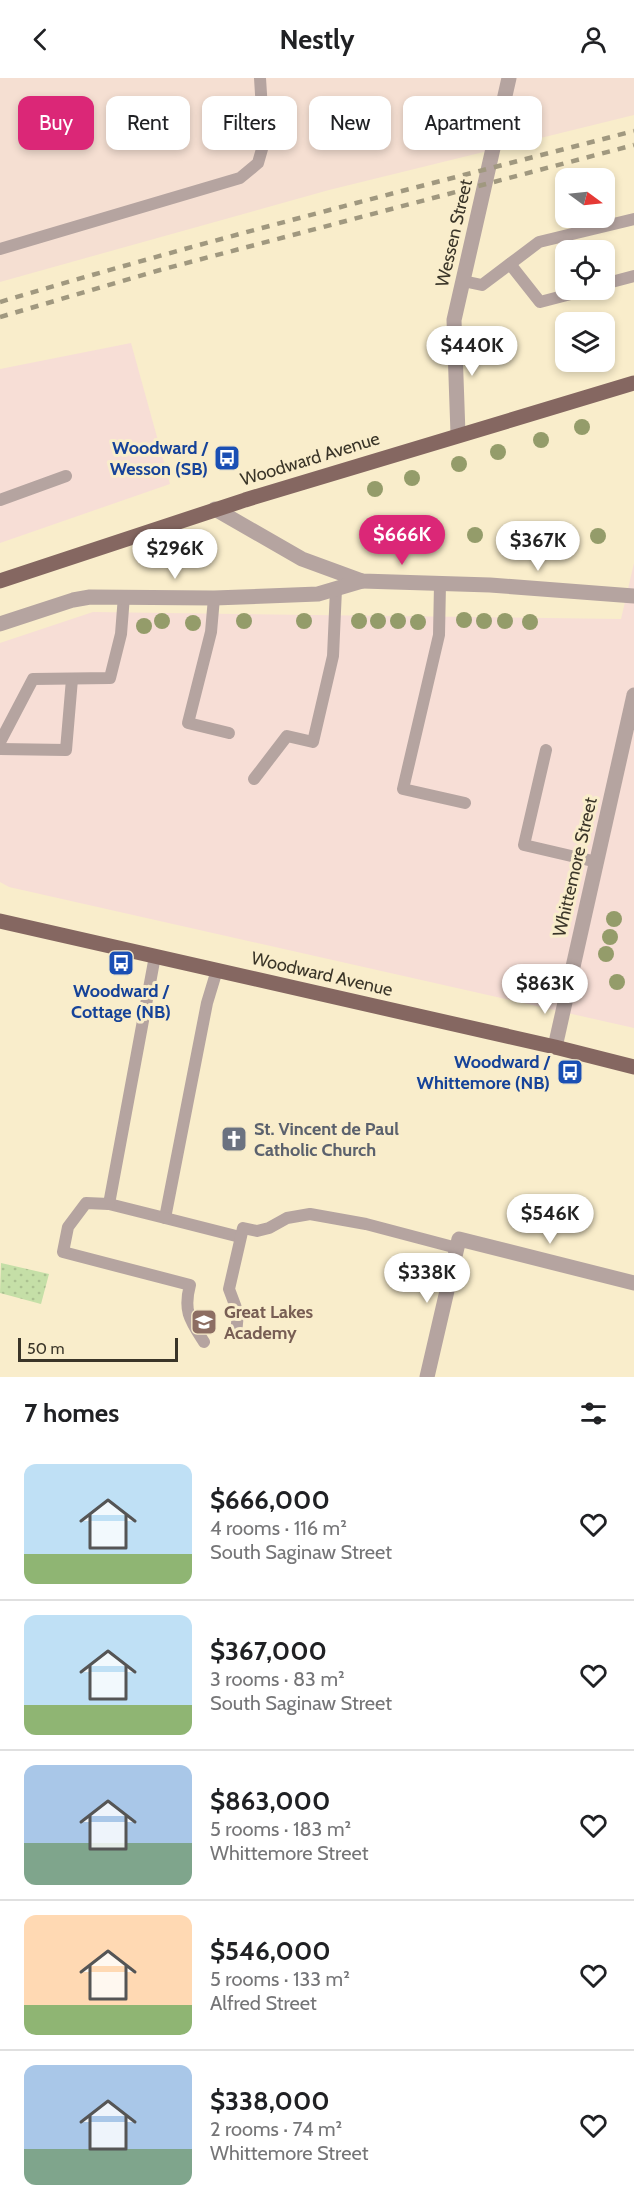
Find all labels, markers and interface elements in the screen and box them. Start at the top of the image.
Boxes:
icon: back [24,23,57,56]
text: Nestly [280,23,354,56]
icon: person [577,23,610,56]
chip: Buy [18,96,94,150]
chip: Rent [106,96,190,150]
chip: Filters [202,96,297,150]
chip: New [309,96,391,150]
chip: Apartment [403,96,542,150]
north arrow [555,168,615,228]
map controls [555,168,615,372]
street label: Wessen Street [431,177,477,289]
button: locate [555,240,615,300]
button: layers [555,312,615,372]
pin: $440K [430,326,514,377]
text: $440K [440,333,504,357]
street label: Woodward Avenue [238,427,382,491]
place label: Woodward / Wesson (SB) [110,437,209,480]
bus stop icon: Woodward / Wesson (SB) [212,443,242,473]
pin: $666K [360,515,444,566]
pin: $367K [496,521,580,572]
text: $666K [373,522,431,546]
text: $367K [510,528,566,552]
pin: $296K [133,529,217,580]
text: $296K [146,536,204,560]
street label: Whittemore Street [548,795,602,939]
street label: Woodward Avenue [249,947,395,1001]
bus stop icon: Woodward / Cottage (NB) [106,948,136,978]
pin: $863K [503,964,587,1015]
text: $863K [516,971,574,995]
place label: Woodward / Cottage (NB) [71,980,171,1023]
place label: Woodward / Whittemore (NB) [417,1051,551,1094]
bus stop icon: Woodward / Whittemore (NB) [555,1057,585,1087]
place label: St. Vincent de Paul Catholic Church [254,1118,399,1161]
church icon: St. Vincent de Paul Catholic Church [219,1124,249,1154]
pin: $546K [508,1194,592,1245]
text: $546K [521,1201,579,1225]
pin: $338K [385,1253,469,1304]
text: $338K [398,1260,456,1284]
place label: Great Lakes Academy [224,1301,314,1344]
school or university icon: Great Lakes Academy [189,1307,219,1337]
scale bar [18,1335,178,1362]
text: 50 m [27,1339,64,1358]
text: 7 homes [24,1397,119,1429]
icon: filters [577,1397,610,1430]
text: $666,000 [210,1484,330,1516]
icon: home [72,1488,144,1560]
icon: heart [577,1508,610,1541]
text: 4 rooms · 116 m² [210,1516,347,1540]
text: South Saginaw Street [210,1540,392,1564]
text: $367,000 [210,1635,327,1667]
icon: home [72,1639,144,1711]
icon: heart [577,1659,610,1692]
text: 3 rooms · 83 m² [210,1667,345,1691]
text: South Saginaw Street [210,1691,392,1715]
text: $863,000 [210,1785,330,1817]
icon: home [72,1789,144,1861]
icon: heart [577,1809,610,1842]
text: 5 rooms · 183 m² [210,1817,351,1841]
text: Whittemore Street [210,1841,368,1865]
text: $546,000 [210,1935,331,1967]
icon: home [72,1939,144,2011]
icon: heart [577,1959,610,1992]
text: 5 rooms · 133 m² [210,1967,350,1991]
text: Alfred Street [210,1991,317,2015]
text: $338,000 [210,2085,330,2117]
icon: home [72,2089,144,2161]
icon: heart [577,2109,610,2142]
text: 2 rooms · 74 m² [210,2117,342,2141]
text: Whittemore Street [210,2141,368,2165]

